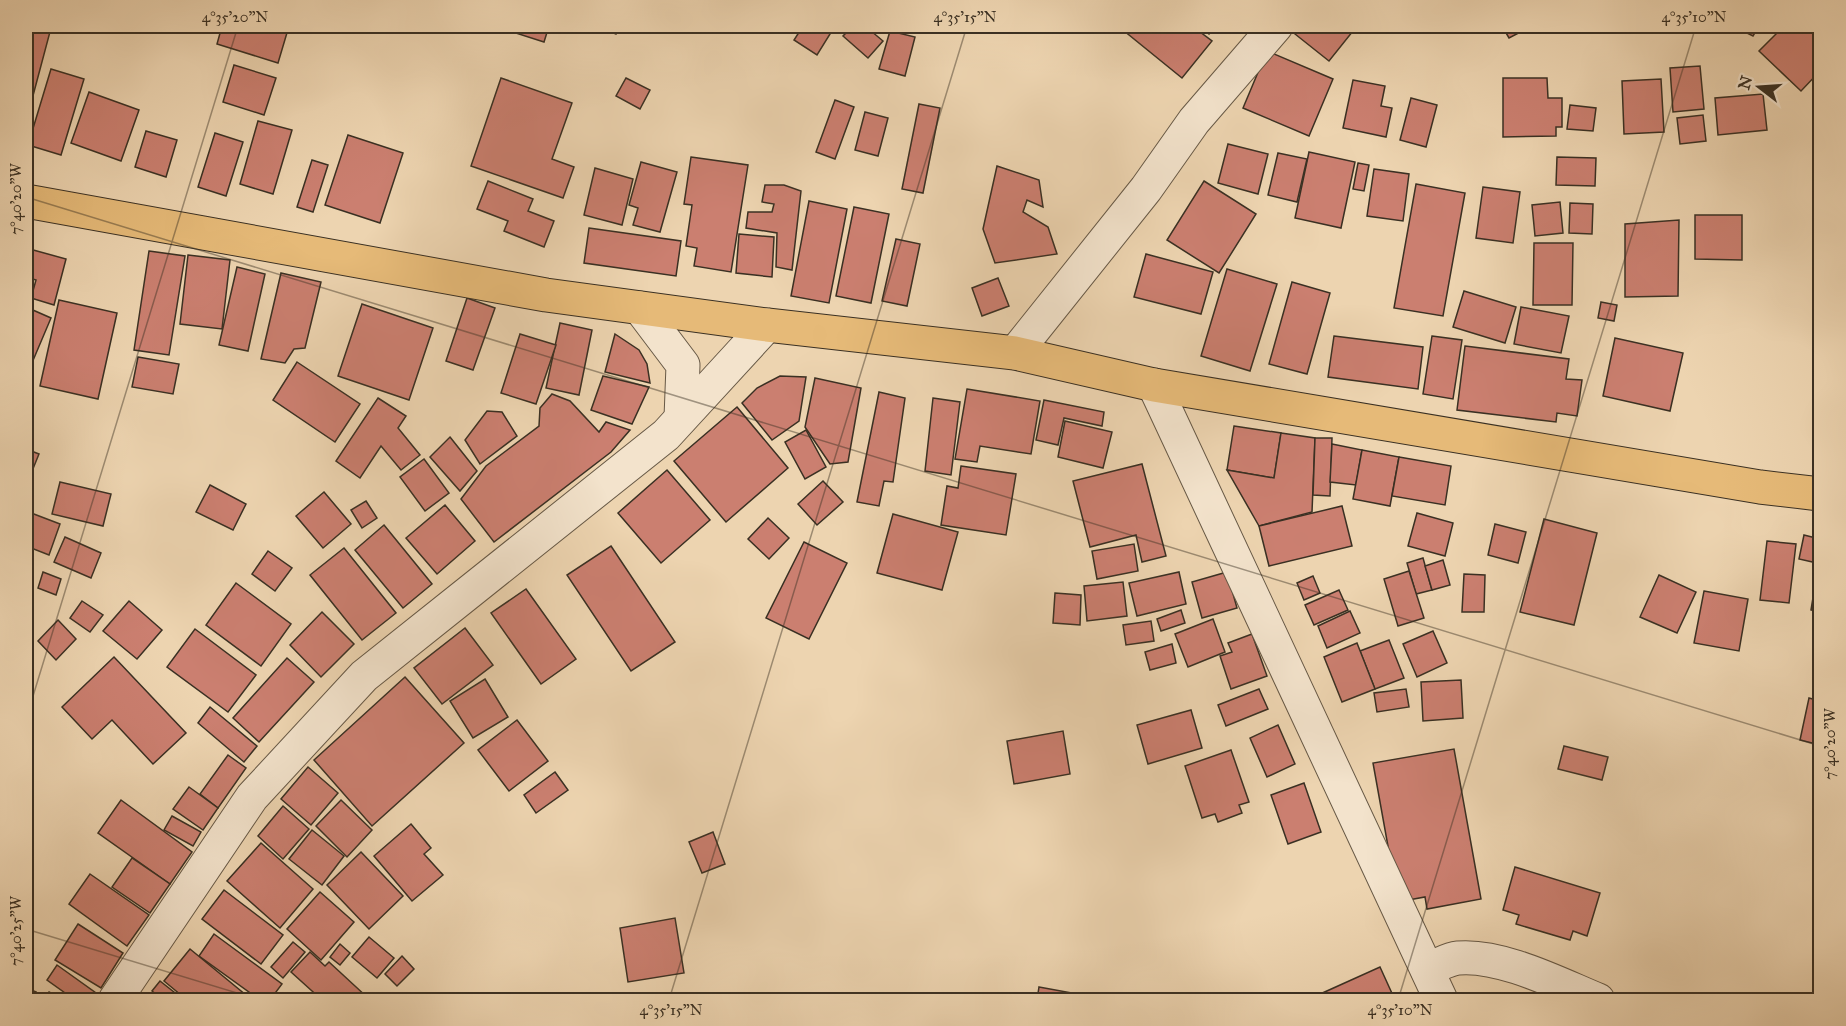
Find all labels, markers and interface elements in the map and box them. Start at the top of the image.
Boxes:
text: 4°35'20"N [202,8,268,26]
text: 4°35'15"N [934,8,997,26]
text: 4°35'10"N [1662,8,1727,26]
north arrow [1729,57,1789,117]
text: N [1734,73,1756,92]
text: 7°40'20"W [7,162,25,235]
text: 7°40'20"W [1821,707,1839,780]
text: 7°40'25"W [7,895,25,966]
text: 4°35'15"N [640,1001,703,1019]
text: 4°35'10"N [1368,1001,1433,1019]

